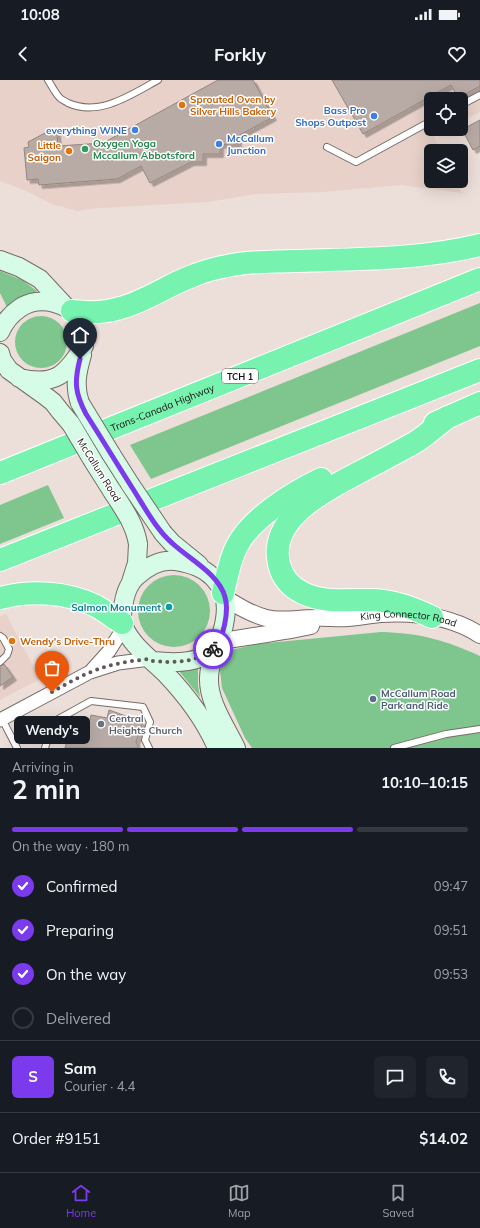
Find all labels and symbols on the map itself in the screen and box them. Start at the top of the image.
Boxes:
place label: Sprouted Oven by Silver Hills Bakery [190,93,277,118]
marker: Sprouted Oven by Silver Hills Bakery [177,100,187,110]
place label: Bass Pro Shops Outpost [295,104,366,129]
marker: Bass Pro Shops Outpost [369,111,379,121]
place label: everything WINE [46,124,127,137]
marker: everything WINE [130,125,140,135]
place label: McCallum Junction [227,132,274,157]
place label: Oxygen Yoga Mccallum Abbotsford [93,137,195,162]
place label: Little Saigon [28,139,62,164]
marker: McCallum Junction [214,139,224,149]
marker: Oxygen Yoga Mccallum Abbotsford [80,144,90,154]
marker: Little Saigon [64,146,74,156]
pin [63,318,97,359]
road number: TCH 1 [222,369,258,383]
street label: Trans-Canada Highway [108,380,217,434]
street label: McCallum Road [74,436,124,504]
place label: Salmon Monument [71,601,161,614]
marker: Salmon Monument [164,602,174,612]
street label: King Connector Road [359,607,459,629]
courier [193,629,233,669]
place label: Wendy's Drive-Thru [20,635,115,648]
marker: Wendy's Drive-Thru [7,636,17,646]
pin [35,651,69,692]
place label: McCallum Road Park and Ride [381,687,456,712]
marker: McCallum Road Park and Ride [368,694,378,704]
place label: Central Heights Church [109,712,182,737]
callout: Wendy's [14,716,90,744]
marker: Central Heights Church [96,719,106,729]

